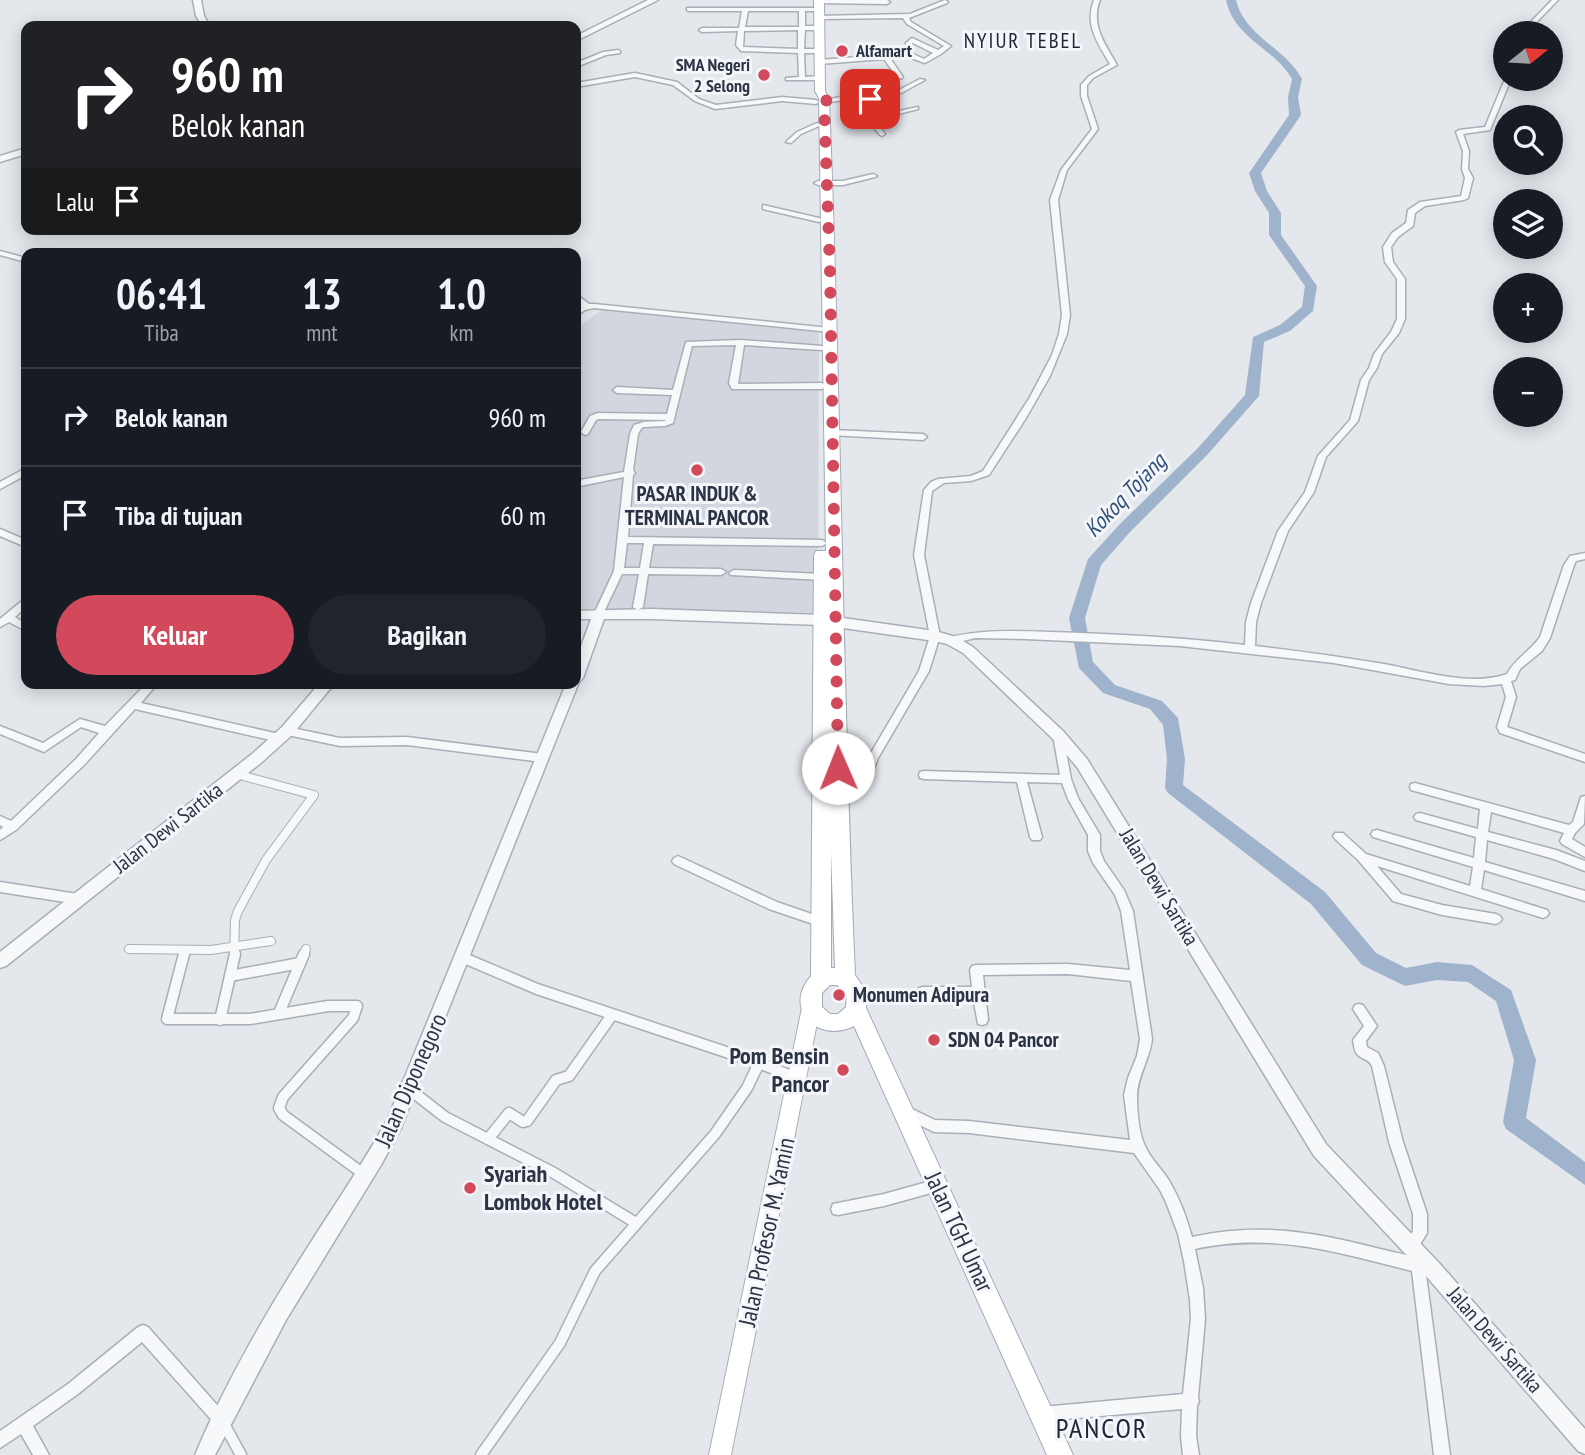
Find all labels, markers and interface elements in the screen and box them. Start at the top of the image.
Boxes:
north arrow [1493,21,1563,91]
map controls [1493,21,1563,427]
district label: NYIUR TEBEL [964,27,1082,54]
place label: Alfamart [855,39,913,62]
text: 960 m [171,42,284,106]
marker: Alfamart [834,43,850,59]
icon: right [56,49,147,140]
place label: SMA Negeri 2 Selong [676,53,750,97]
marker: SMA Negeri 2 Selong [756,67,772,83]
pin [840,69,900,129]
icon: arrive [851,80,889,118]
text: Belok kanan [171,104,305,146]
button: search [1493,105,1563,175]
icon: arrive [108,182,146,220]
text: Lalu [56,185,94,218]
button: layers [1493,189,1563,259]
text: 06:41 [116,266,207,321]
text: 13 [302,266,342,321]
text: 1.0 [437,266,486,321]
button: + [1493,273,1563,343]
text: Tiba [144,318,179,347]
text: mnt [306,318,338,347]
text: km [450,318,473,347]
button: − [1493,357,1563,427]
icon: right [56,398,94,436]
text: Belok kanan [115,401,228,434]
text: 960 m [488,401,546,434]
water label: Kokoq Tojang [1078,445,1173,543]
marker: PASAR INDUK & TERMINAL PANCOR [689,462,705,478]
place label: PASAR INDUK & TERMINAL PANCOR [625,480,770,531]
icon: arrive [56,496,94,534]
text: Tiba di tujuan [115,499,243,532]
text: 60 m [500,499,546,532]
button: Keluar [56,595,294,675]
button: Bagikan [308,595,546,675]
position arrow [801,731,875,805]
street label: Jalan Dewi Sartika [107,776,228,879]
street label: Jalan Dewi Sartika [1113,822,1205,950]
place label: Monumen Adipura [853,981,990,1008]
marker: Monumen Adipura [831,987,847,1003]
street label: Jalan Diponegoro [367,1008,454,1152]
place label: SDN 04 Pancor [948,1026,1060,1053]
marker: SDN 04 Pancor [926,1032,942,1048]
place label: Pom Bensin Pancor [729,1040,830,1099]
marker: Pom Bensin Pancor [835,1062,851,1078]
street label: Jalan Profesor M. Yamin [731,1135,802,1330]
place label: Syariah Lombok Hotel [484,1158,602,1217]
street label: Jalan TGH Umar [918,1166,1001,1297]
marker: Syariah Lombok Hotel [462,1180,478,1196]
street label: Jalan Dewi Sartika [1441,1280,1549,1398]
district label: PANCOR [1056,1409,1148,1446]

